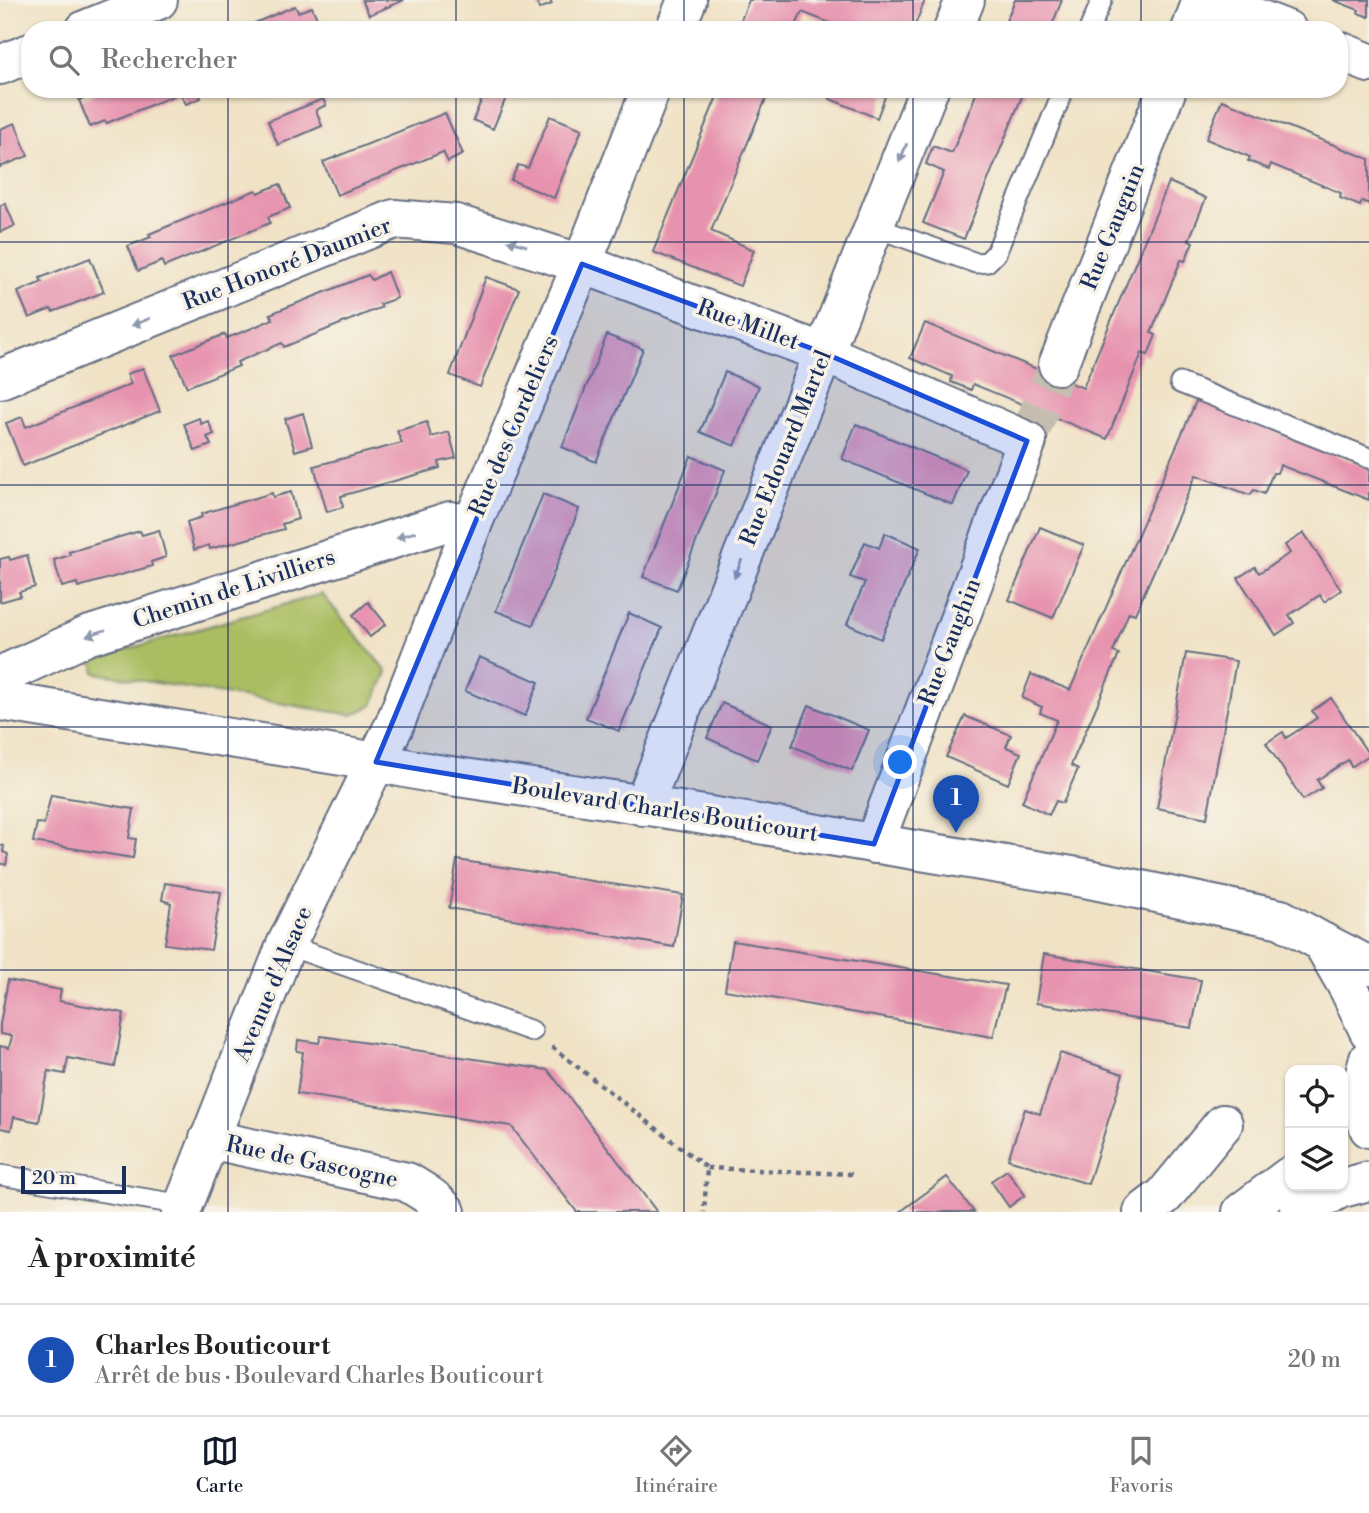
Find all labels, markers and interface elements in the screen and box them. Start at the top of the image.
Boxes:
search box [21,21,1348,98]
icon: search [45,41,83,79]
text: Rechercher [101,44,237,76]
one-way arrow [898,142,909,163]
street label: Rue Gauguin [1075,160,1151,294]
street label: Rue Honoré Daumier [179,211,395,317]
one-way arrow [506,238,527,248]
street label: Rue Millet [693,294,803,356]
one-way arrow [131,316,151,328]
street label: Rue des Cordeliers [463,331,565,521]
street label: Rue Edouard Martel [734,346,838,550]
one-way arrow [396,530,417,540]
street label: Chemin de Livilliers [129,543,339,635]
one-way arrow [732,558,743,579]
street label: Rue Gaughin [913,574,987,710]
one-way arrow [86,628,107,639]
your location [883,745,917,779]
street label: Boulevard Charles Bouticourt [509,772,820,848]
pin: 1 [933,775,979,833]
street label: Avenue d'Alsace [227,902,318,1067]
map controls [1285,1065,1348,1191]
button: locate [1285,1065,1348,1128]
button: layers [1285,1128,1348,1191]
street label: Rue de Gascogne [223,1130,401,1194]
scale bar [21,1163,126,1195]
text: 20 m [32,1166,76,1190]
text: À proximité [28,1239,196,1277]
text: Charles Bouticourt [95,1330,330,1362]
text: 1 [45,1346,57,1374]
text: 20 m [1288,1346,1341,1374]
text: Arrêt de bus · Boulevard Charles Bouticourt [95,1362,544,1390]
tab: Carte [196,1432,243,1498]
tab: Itinéraire [635,1432,718,1498]
tab: Favoris [1110,1432,1173,1498]

